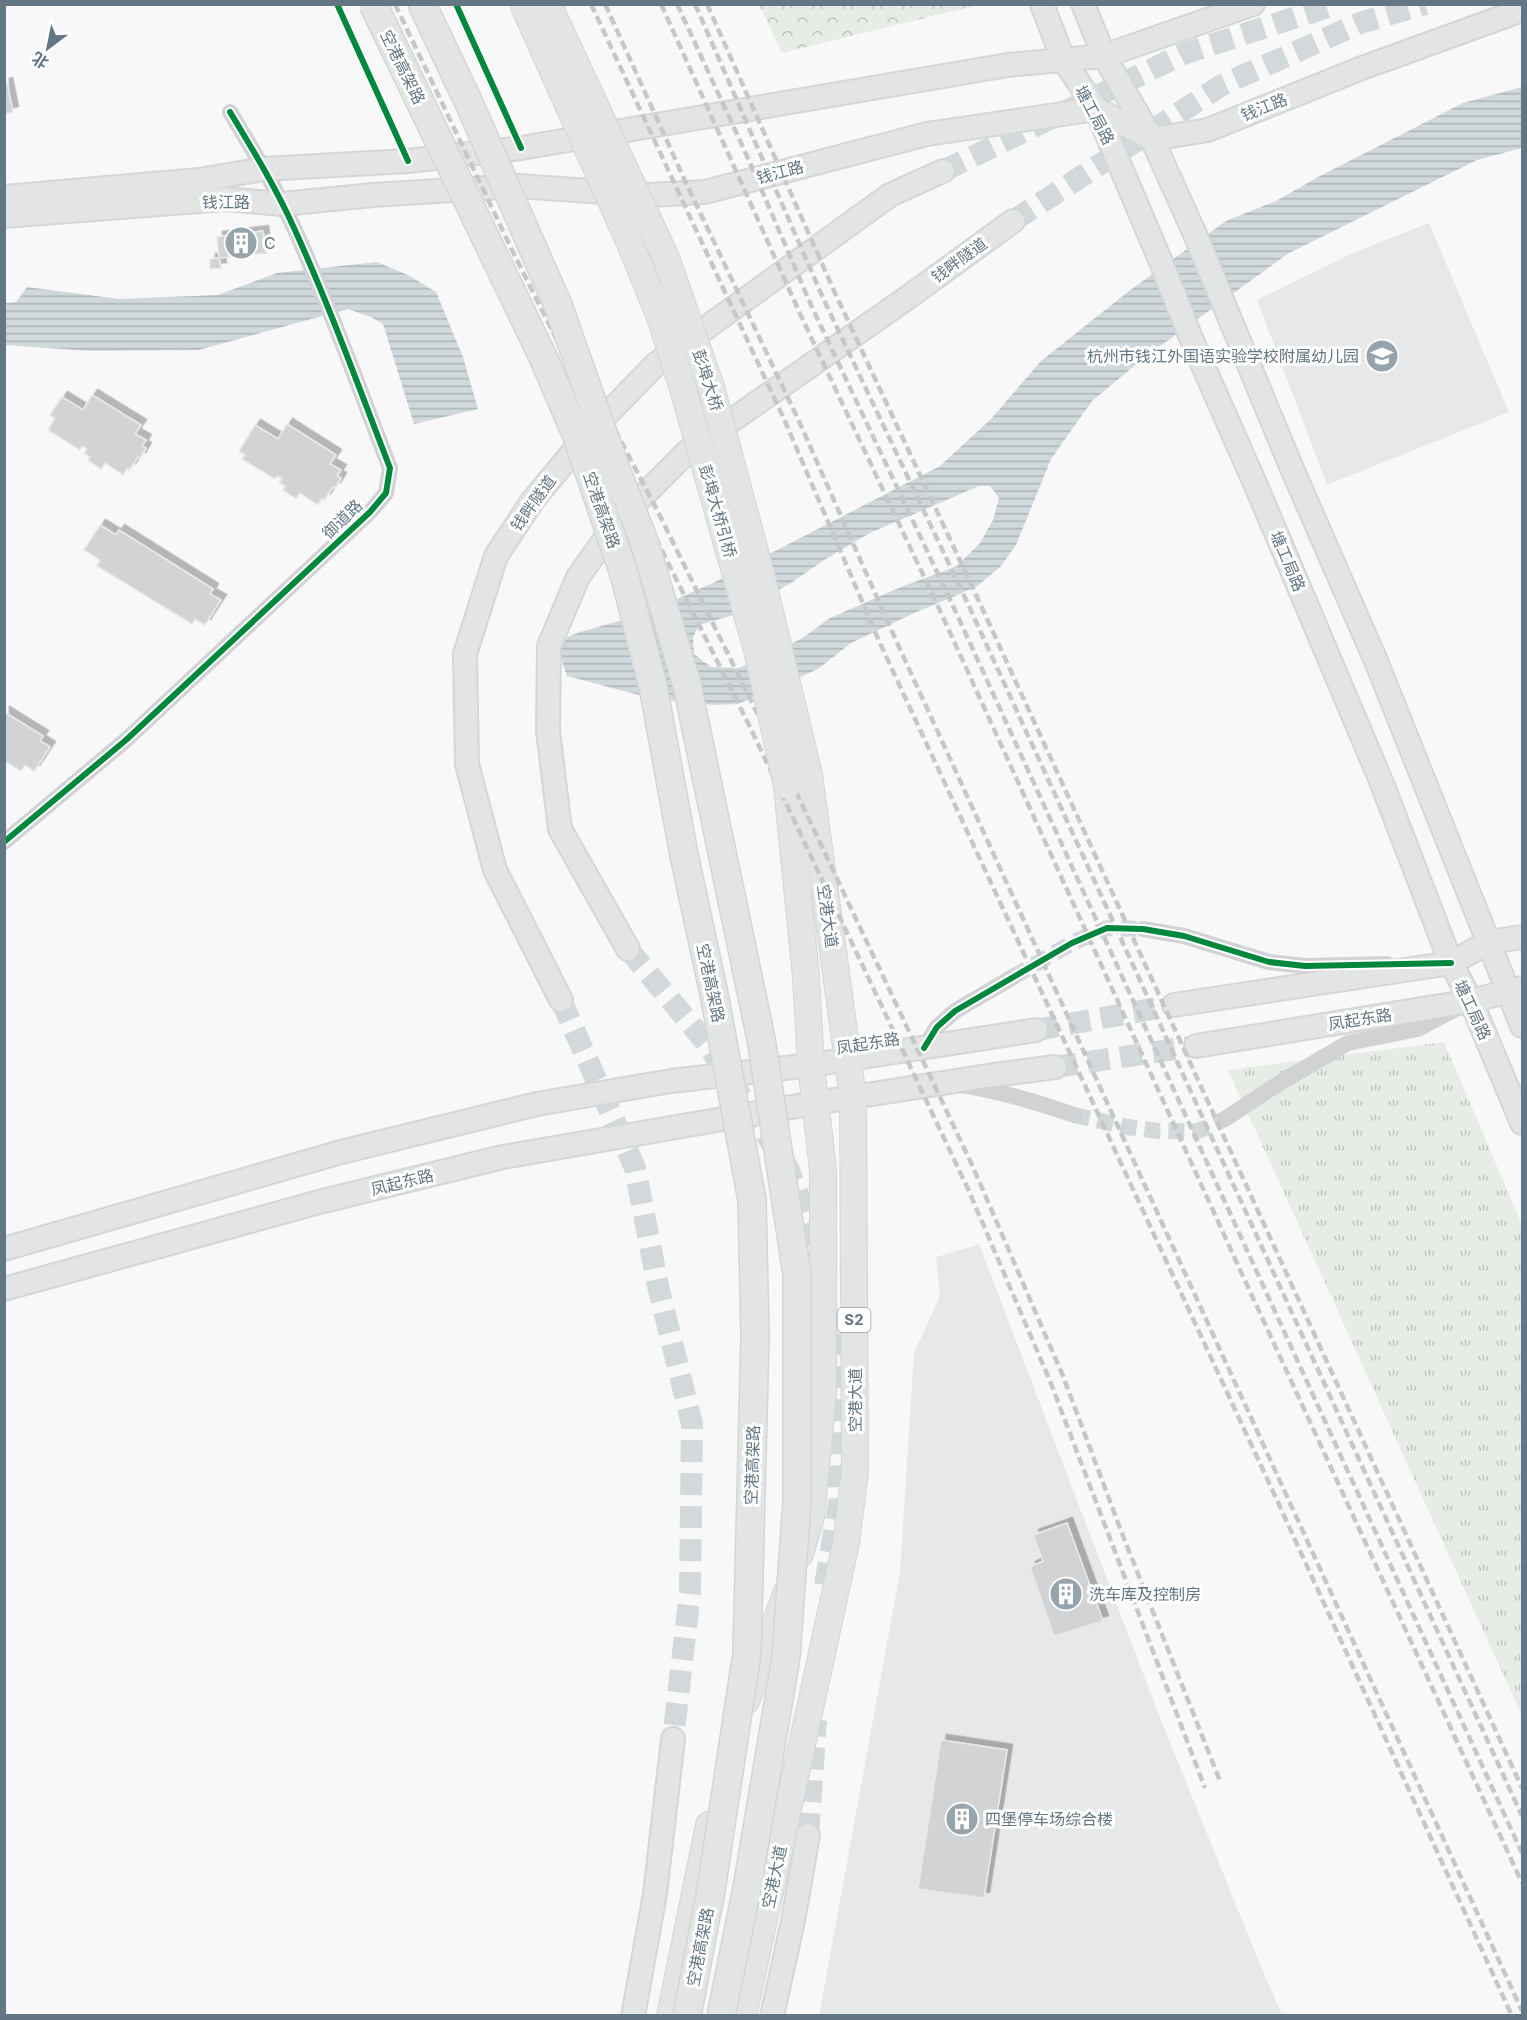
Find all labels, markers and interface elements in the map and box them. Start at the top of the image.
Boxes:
north arrow [18,18,78,78]
street label: 空港高架路 [376,27,430,107]
text: 北 [28,48,52,73]
street label: 塘工局路 [1071,82,1119,148]
street label: 钱江路 [1238,89,1290,125]
street label: 钱江路 [754,156,806,188]
street label: 钱江路 [202,192,250,212]
building icon: C [223,225,259,261]
place label: C [264,233,276,253]
street label: 钱畔隧道 [927,233,991,287]
school or university icon: 杭州市钱江外国语实验学校附属幼儿园 [1364,338,1400,374]
street label: 彭埠大桥 [689,346,727,414]
place label: 杭州市钱江外国语实验学校附属幼儿园 [1087,346,1359,366]
street label: 彭埠大桥引桥 [695,462,741,560]
street label: 空港高架路 [580,469,624,551]
street label: 钱畔隧道 [506,471,560,535]
street label: 御道路 [318,495,366,543]
street label: 塘工局路 [1266,528,1310,594]
street label: 空港大道 [814,883,842,949]
street label: 空港高架路 [693,942,729,1024]
street label: 塘工局路 [1450,977,1496,1043]
street label: 凤起东路 [1327,1004,1393,1034]
street label: 凤起东路 [835,1028,901,1058]
street label: 凤起东路 [369,1165,435,1199]
road number: S2 [838,1308,870,1332]
street label: 空港大道 [845,1368,865,1432]
street label: 空港高架路 [741,1425,763,1505]
building icon: 洗车库及控制房 [1048,1576,1084,1612]
place label: 洗车库及控制房 [1089,1584,1201,1604]
building icon: 四堡停车场综合楼 [944,1801,980,1837]
place label: 四堡停车场综合楼 [985,1809,1113,1829]
street label: 空港大道 [758,1844,790,1910]
street label: 空港高架路 [683,1906,717,1988]

